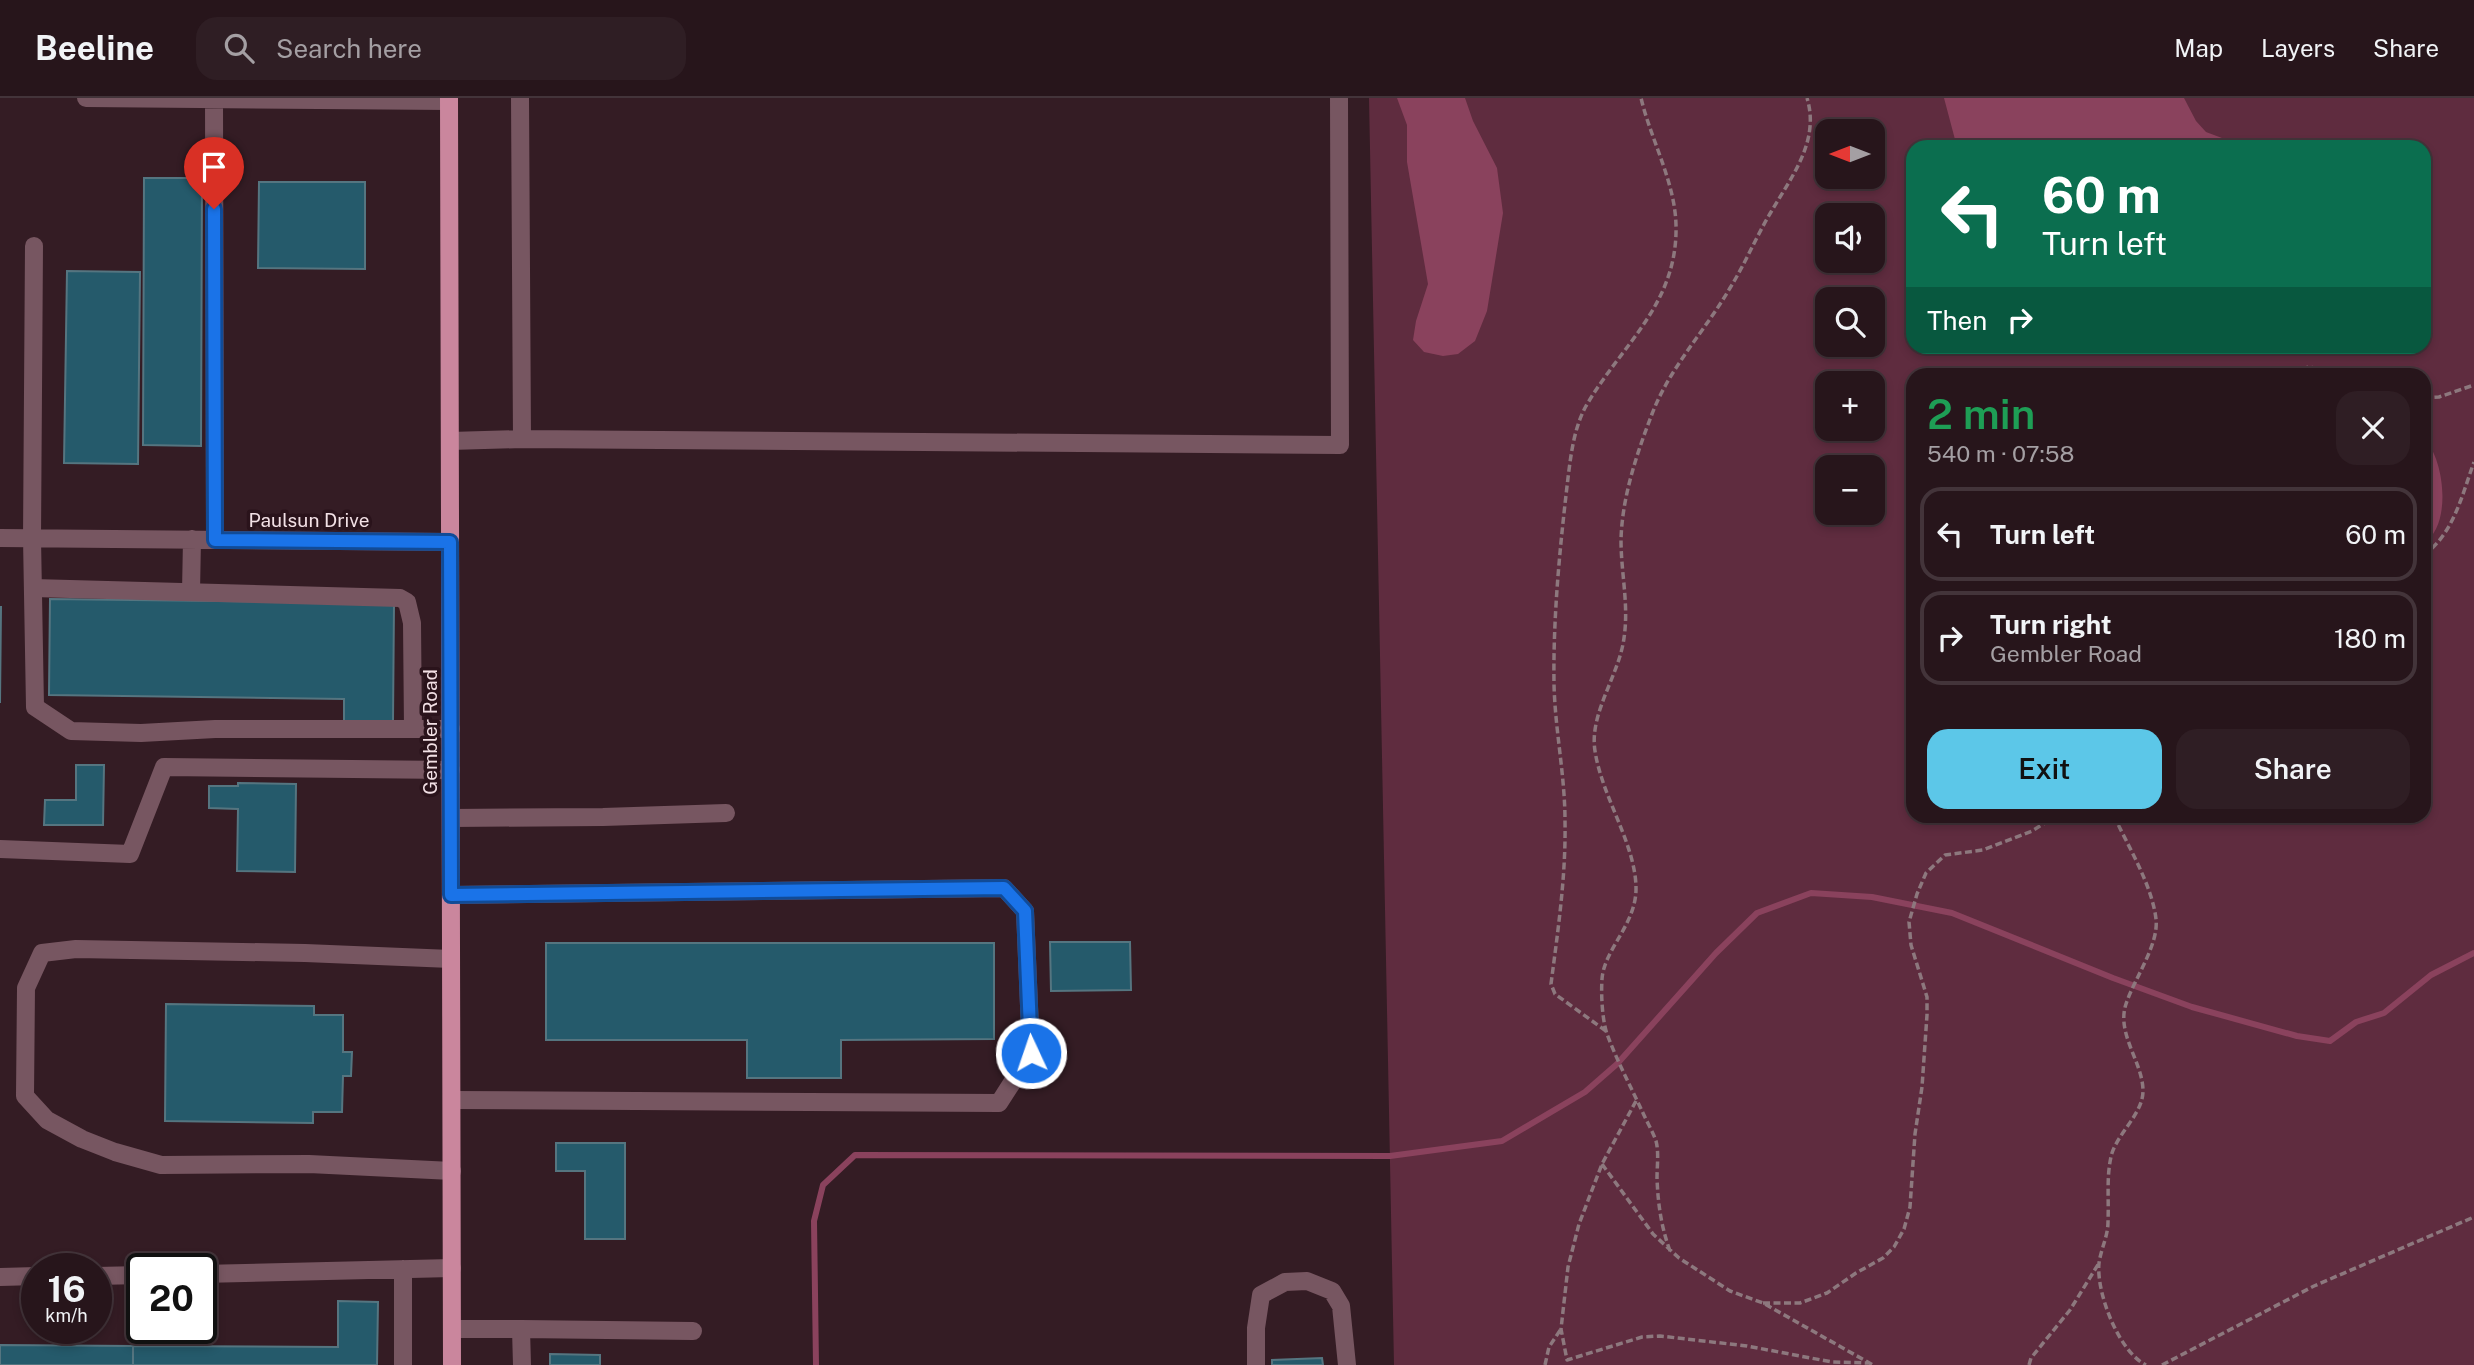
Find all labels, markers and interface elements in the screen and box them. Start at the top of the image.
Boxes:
search box [196,17,686,80]
text: Beeline [35,29,154,67]
icon: search [220,29,258,67]
text: Search here [276,33,422,64]
text: Map [2174,34,2223,62]
text: Layers [2261,34,2335,62]
text: Share [2373,34,2439,62]
north arrow [1815,119,1885,189]
map controls [1815,119,1885,525]
pin [184,137,244,209]
icon: arrive [195,148,233,186]
text: 60 m [2042,166,2161,224]
icon: left [1927,168,2018,259]
button: sound [1815,203,1885,273]
text: Turn left [2042,225,2167,262]
button: search [1815,287,1885,357]
icon: right [2001,301,2039,339]
text: Then [1927,305,1987,336]
button: + [1815,371,1885,441]
text: 2 min [1927,389,2035,438]
button: close [2336,391,2410,465]
text: 540 m · 07:58 [1927,440,2074,467]
button: − [1815,455,1885,525]
street label: Paulsun Drive [249,509,369,531]
icon: left [1931,515,1969,553]
text: Turn left [1990,519,2095,550]
text: 60 m [2345,519,2406,550]
text: Turn right [1990,609,2112,640]
icon: right [1931,619,1969,657]
text: 180 m [2334,623,2406,654]
text: Gembler Road [1990,640,2142,667]
street label: Gembler Road [419,669,441,795]
button: Exit [1927,729,2162,809]
button: Share [2176,729,2410,809]
position arrow [994,1016,1068,1090]
speed limit sign: 20 [126,1253,217,1344]
text: 16 [47,1269,86,1310]
text: km/h [45,1305,88,1326]

